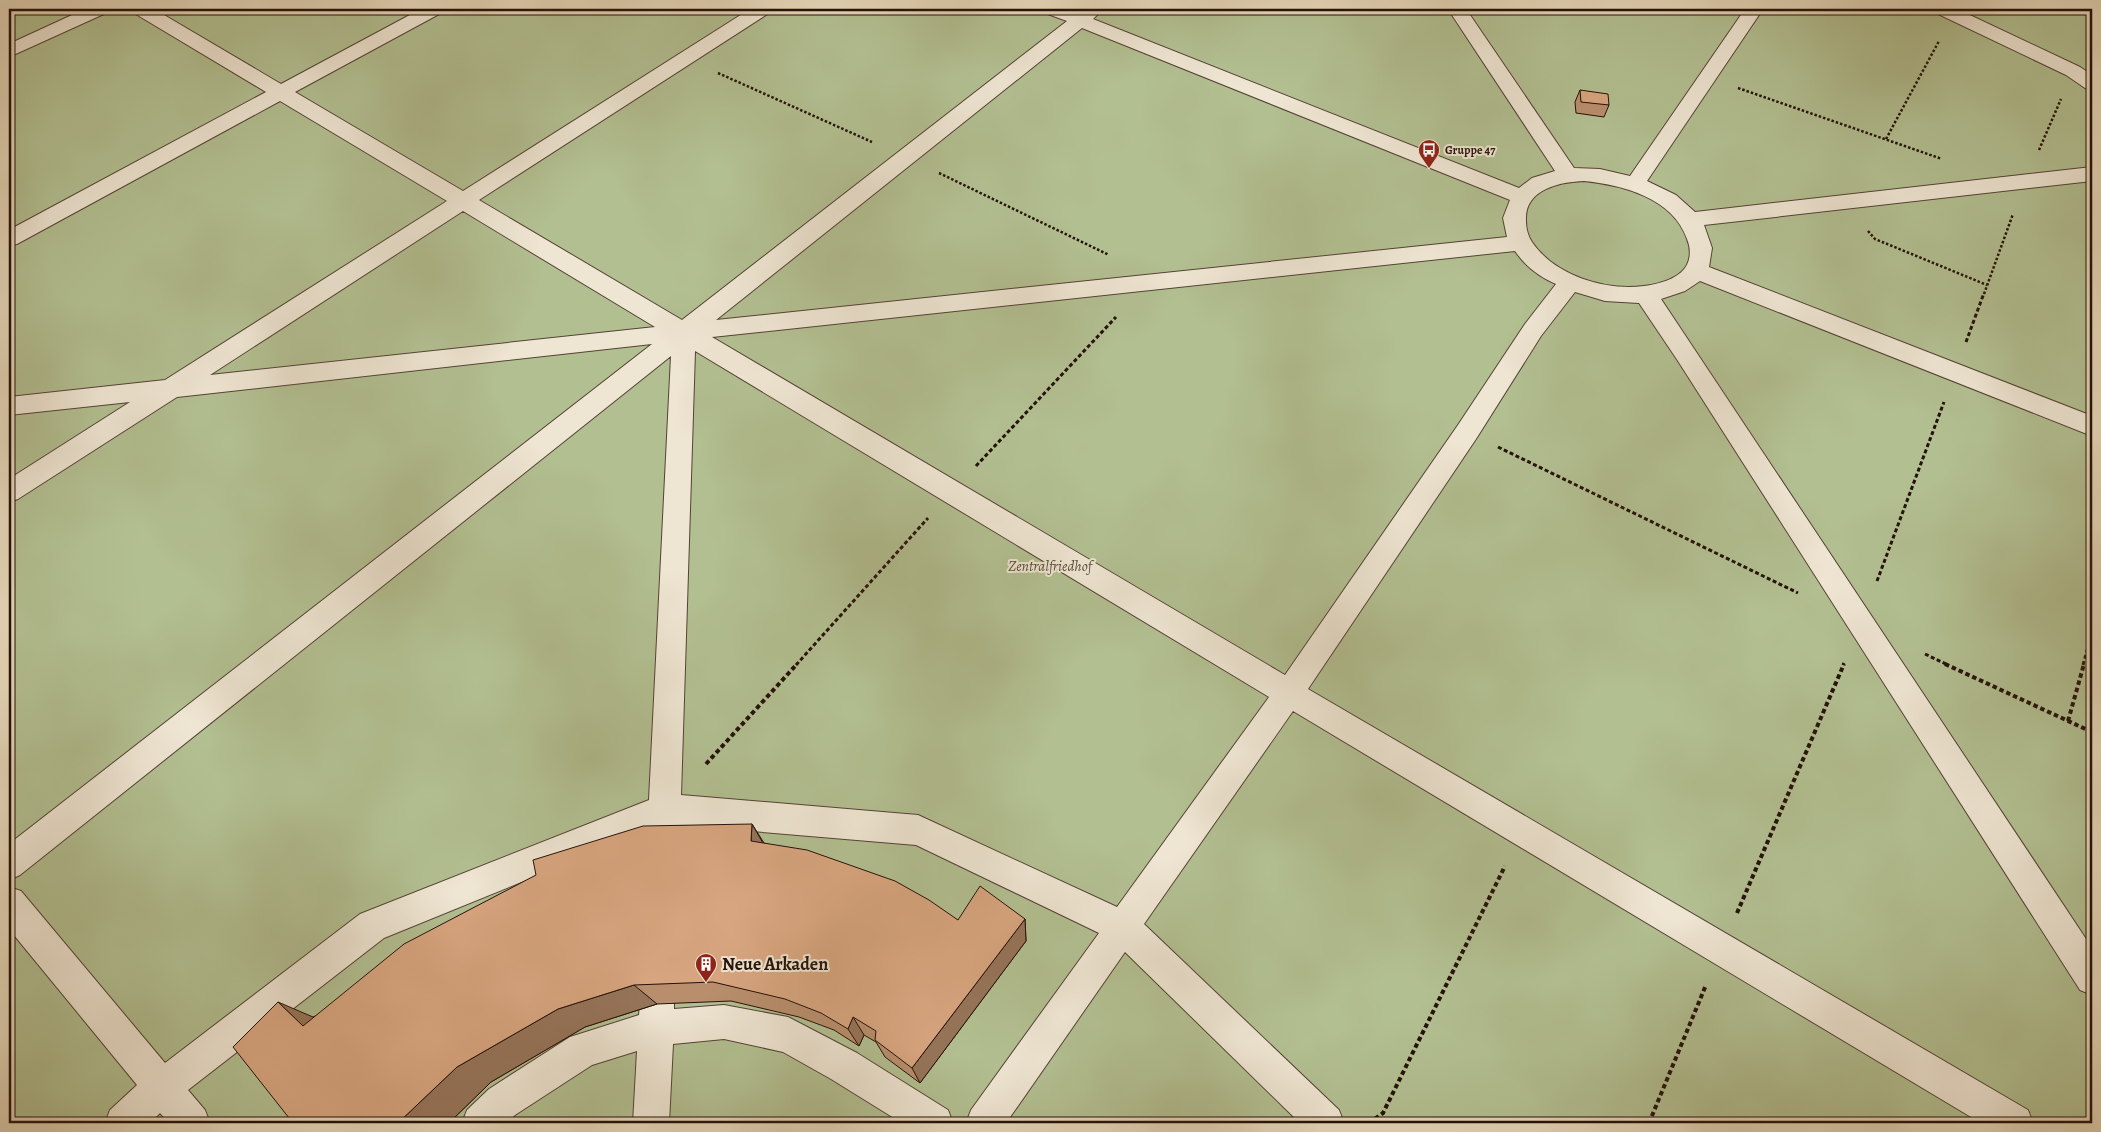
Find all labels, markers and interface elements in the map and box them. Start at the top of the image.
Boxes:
bus stop icon: Gruppe 47 [1417,138,1441,169]
place label: Gruppe 47 [1445,142,1496,158]
park label: Zentralfriedhof [1008,556,1095,576]
building icon: Neue Arkaden [694,952,718,983]
place label: Neue Arkaden [722,952,828,976]

